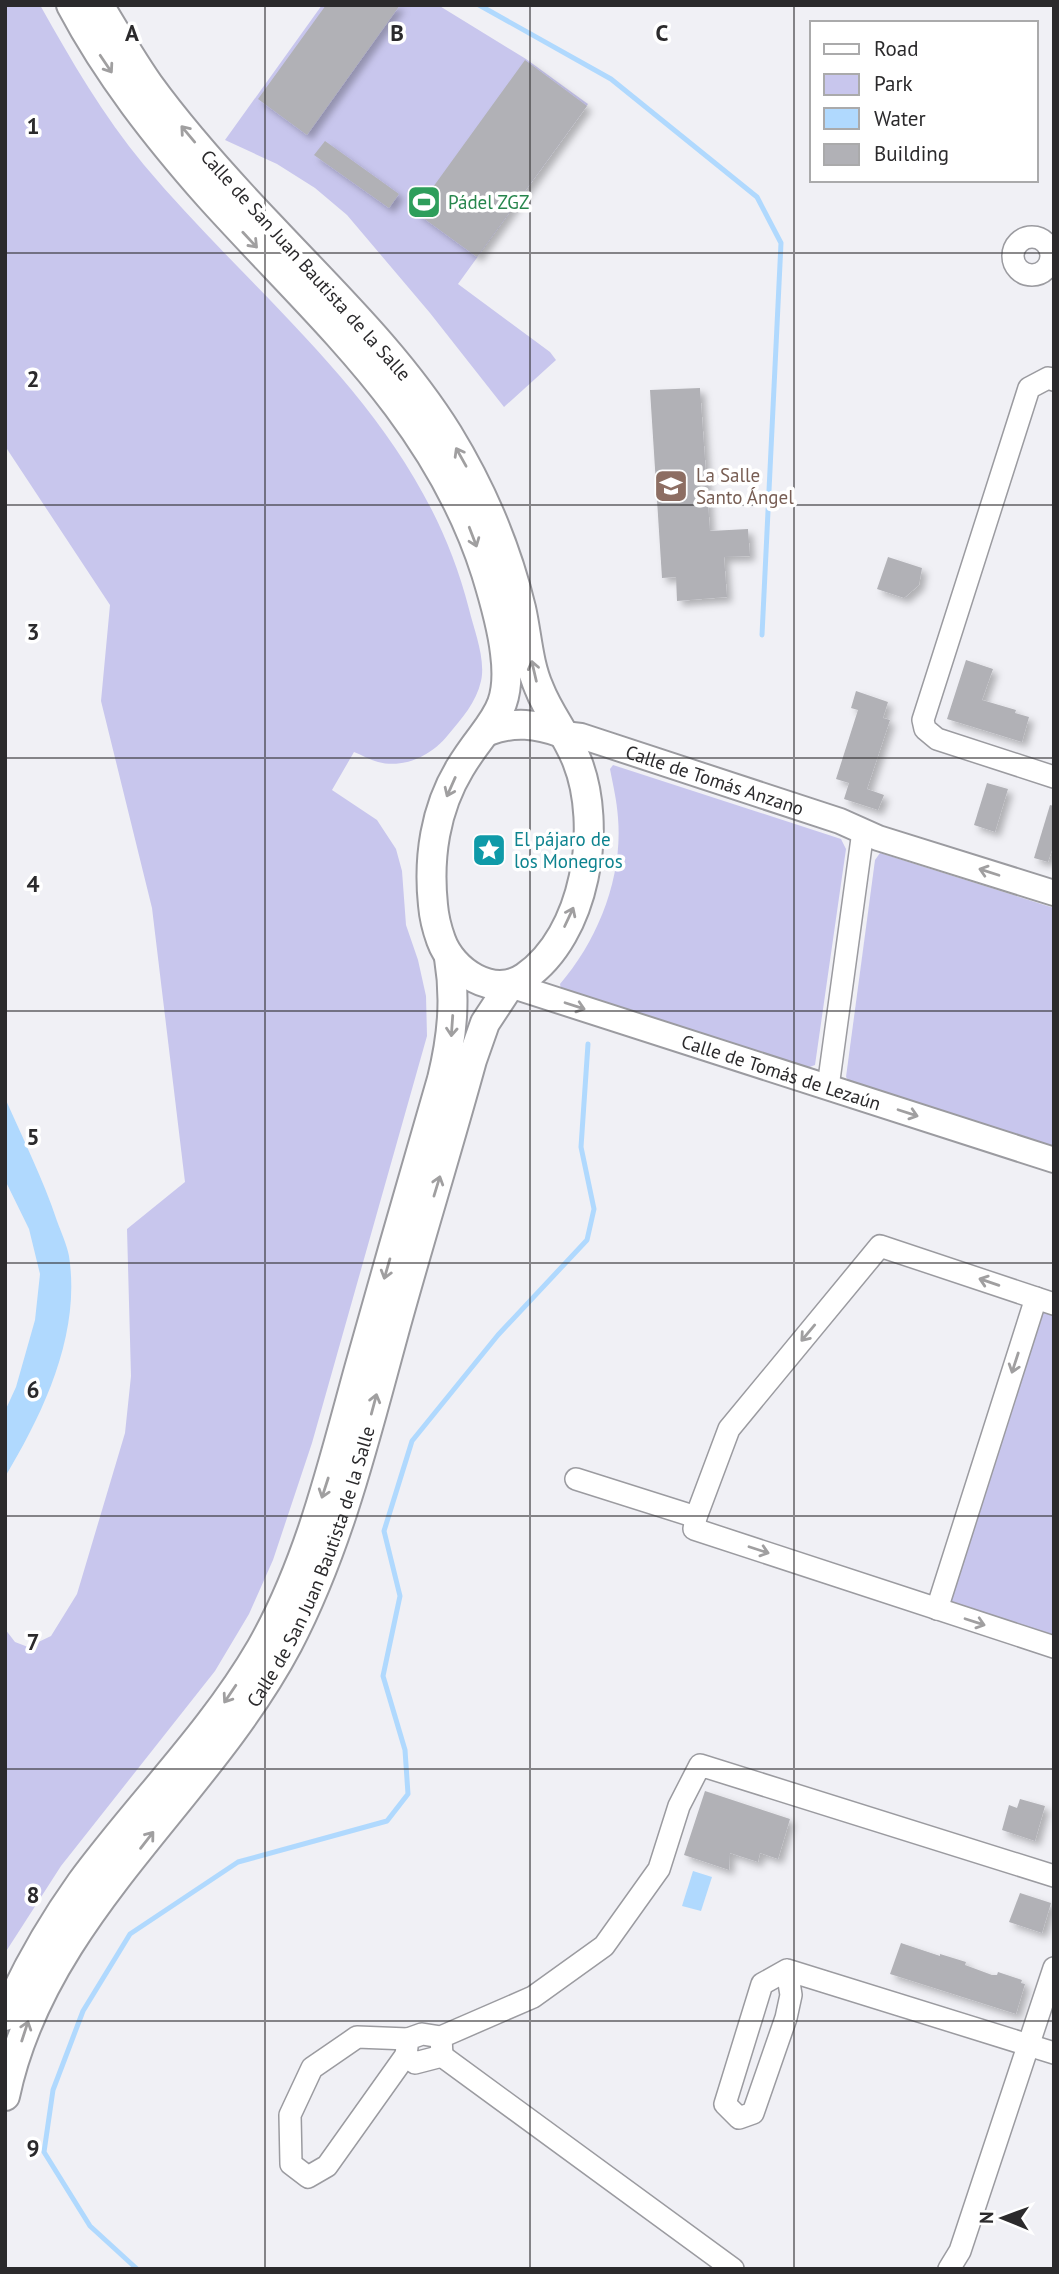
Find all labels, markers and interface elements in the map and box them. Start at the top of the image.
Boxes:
text: A [125,18,139,47]
text: B [390,18,404,47]
text: C [656,18,669,47]
legend [810,21,1038,182]
text: Road [874,35,918,62]
one-way arrow [99,54,113,73]
text: Park [874,70,913,97]
text: Water [874,105,926,132]
text: 1 [26,111,40,140]
one-way arrow [180,126,196,144]
text: Building [874,140,949,167]
street label: Calle de San Juan Bautista de la Salle [196,144,416,386]
sports icon: Pádel ZGZ [405,183,443,221]
place label: Pádel ZGZ [448,190,529,214]
one-way arrow [242,231,258,249]
text: 2 [26,364,40,393]
one-way arrow [454,447,468,467]
place label: La Salle Santo Ángel [696,463,794,509]
school or university icon: La Salle Santo Ángel [652,467,690,505]
one-way arrow [468,525,481,547]
text: 3 [26,617,40,646]
one-way arrow [526,660,540,683]
street label: Calle de Tomás Anzano [623,740,807,820]
one-way arrow [444,776,457,797]
place label: El pájaro de los Monegros [514,827,623,873]
place icon: El pájaro de los Monegros [470,831,508,869]
one-way arrow [978,865,1000,878]
text: 4 [26,869,40,898]
one-way arrow [563,907,577,928]
one-way arrow [564,1000,586,1013]
one-way arrow [445,1014,458,1037]
street label: Calle de Tomás de Lezaún [679,1029,884,1116]
one-way arrow [897,1108,919,1120]
text: 5 [26,1122,40,1151]
one-way arrow [432,1175,444,1197]
one-way arrow [379,1258,392,1280]
one-way arrow [978,1275,1000,1288]
one-way arrow [801,1323,816,1341]
one-way arrow [1008,1352,1021,1374]
text: 6 [26,1375,40,1404]
one-way arrow [368,1393,381,1416]
street label: Calle de San Juan Bautista de la Salle [241,1423,380,1711]
one-way arrow [318,1477,331,1499]
one-way arrow [747,1545,769,1557]
one-way arrow [964,1616,986,1629]
text: 7 [26,1627,40,1656]
one-way arrow [223,1684,238,1703]
one-way arrow [140,1831,155,1850]
text: 8 [26,1880,40,1909]
one-way arrow [20,2020,32,2042]
text: 9 [26,2133,40,2162]
north arrow [968,2183,1038,2253]
text: N [974,2211,998,2224]

